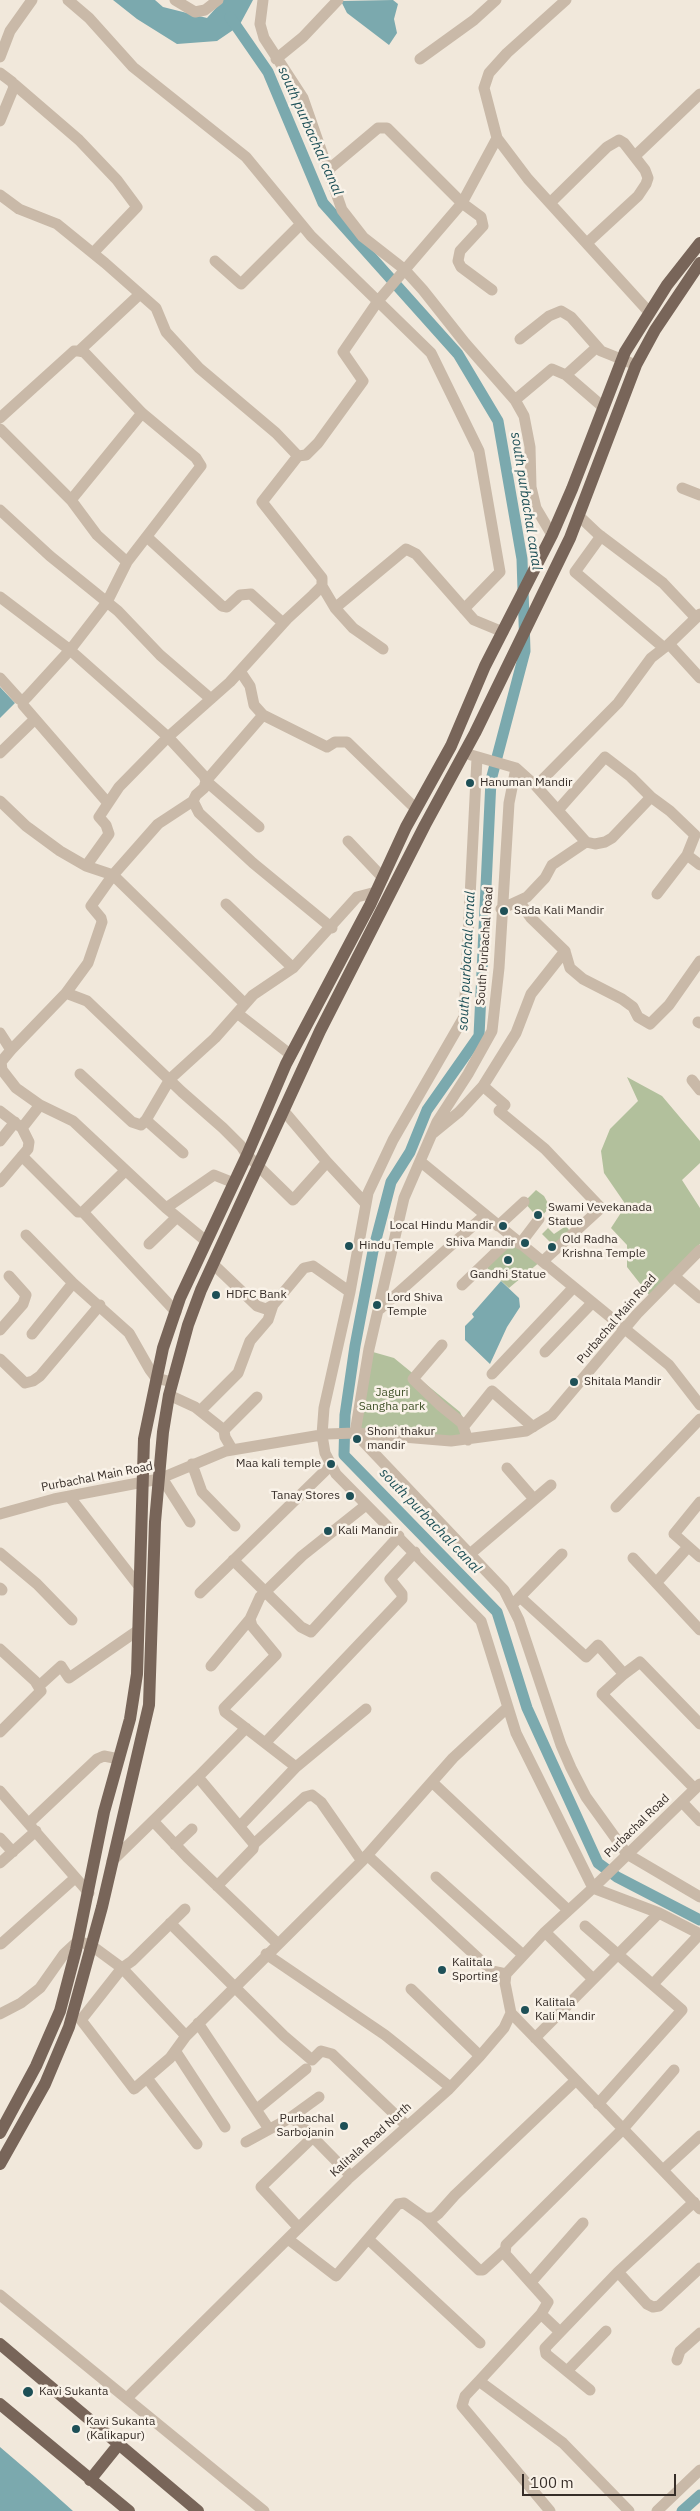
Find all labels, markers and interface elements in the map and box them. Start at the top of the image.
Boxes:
water label: south purbachal canal [274,64,346,198]
water label: south purbachal canal [507,431,545,571]
place label: Hanuman Mandir [480,776,572,790]
marker: Hanuman Mandir [464,777,476,789]
street label: South Purbachal Road [474,886,496,1006]
water label: south purbachal canal [455,891,479,1031]
place label: Sada Kali Mandir [514,904,604,918]
marker: Sada Kali Mandir [498,905,510,917]
place label: Swami Vevekanada Statue [548,1201,652,1229]
marker: Swami Vevekanada Statue [532,1209,544,1221]
place label: Local Hindu Mandir [390,1219,493,1233]
marker: Local Hindu Mandir [497,1220,509,1232]
place label: Old Radha Krishna Temple [562,1233,646,1261]
place label: Shiva Mandir [446,1236,515,1250]
marker: Shiva Mandir [519,1237,531,1249]
place label: Hindu Temple [359,1239,434,1253]
marker: Hindu Temple [343,1240,355,1252]
marker: Old Radha Krishna Temple [546,1241,558,1253]
marker: Gandhi Statue [502,1254,514,1266]
place label: Gandhi Statue [470,1268,546,1282]
street label: Purbachal Main Road [574,1271,660,1367]
place label: HDFC Bank [226,1288,287,1302]
marker: HDFC Bank [210,1289,222,1301]
place label: Lord Shiva Temple [387,1291,443,1319]
marker: Lord Shiva Temple [371,1299,383,1311]
place label: Shitala Mandir [584,1375,661,1389]
marker: Shitala Mandir [568,1376,580,1388]
park label: Jaguri Sangha park [359,1386,425,1414]
place label: Shoni thakur mandir [367,1425,435,1453]
marker: Shoni thakur mandir [351,1433,363,1445]
place label: Maa kali temple [236,1457,321,1471]
marker: Maa kali temple [325,1458,337,1470]
street label: Purbachal Main Road [40,1459,154,1495]
water label: south purbachal canal [375,1465,485,1577]
place label: Tanay Stores [271,1489,340,1503]
marker: Tanay Stores [344,1490,356,1502]
place label: Kali Mandir [338,1524,398,1538]
marker: Kali Mandir [322,1525,334,1537]
street label: Purbachal Road [601,1791,673,1861]
place label: Kalitala Sporting [452,1956,497,1984]
marker: Kalitala Sporting [436,1964,448,1976]
place label: Kalitala Kali Mandir [535,1996,595,2024]
marker: Kalitala Kali Mandir [519,2004,531,2016]
street label: Kalitala Road North [327,2100,415,2180]
place label: Purbachal Sarbojanin [276,2112,334,2140]
marker: Purbachal Sarbojanin [338,2120,350,2132]
marker: Kavi Sukanta [21,2385,35,2399]
place label: Kavi Sukanta [39,2385,108,2399]
place label: Kavi Sukanta (Kalikapur) [86,2415,155,2443]
marker: Kavi Sukanta (Kalikapur) [70,2423,82,2435]
scale bar [525,2464,679,2496]
text: 100 m [530,2473,574,2492]

